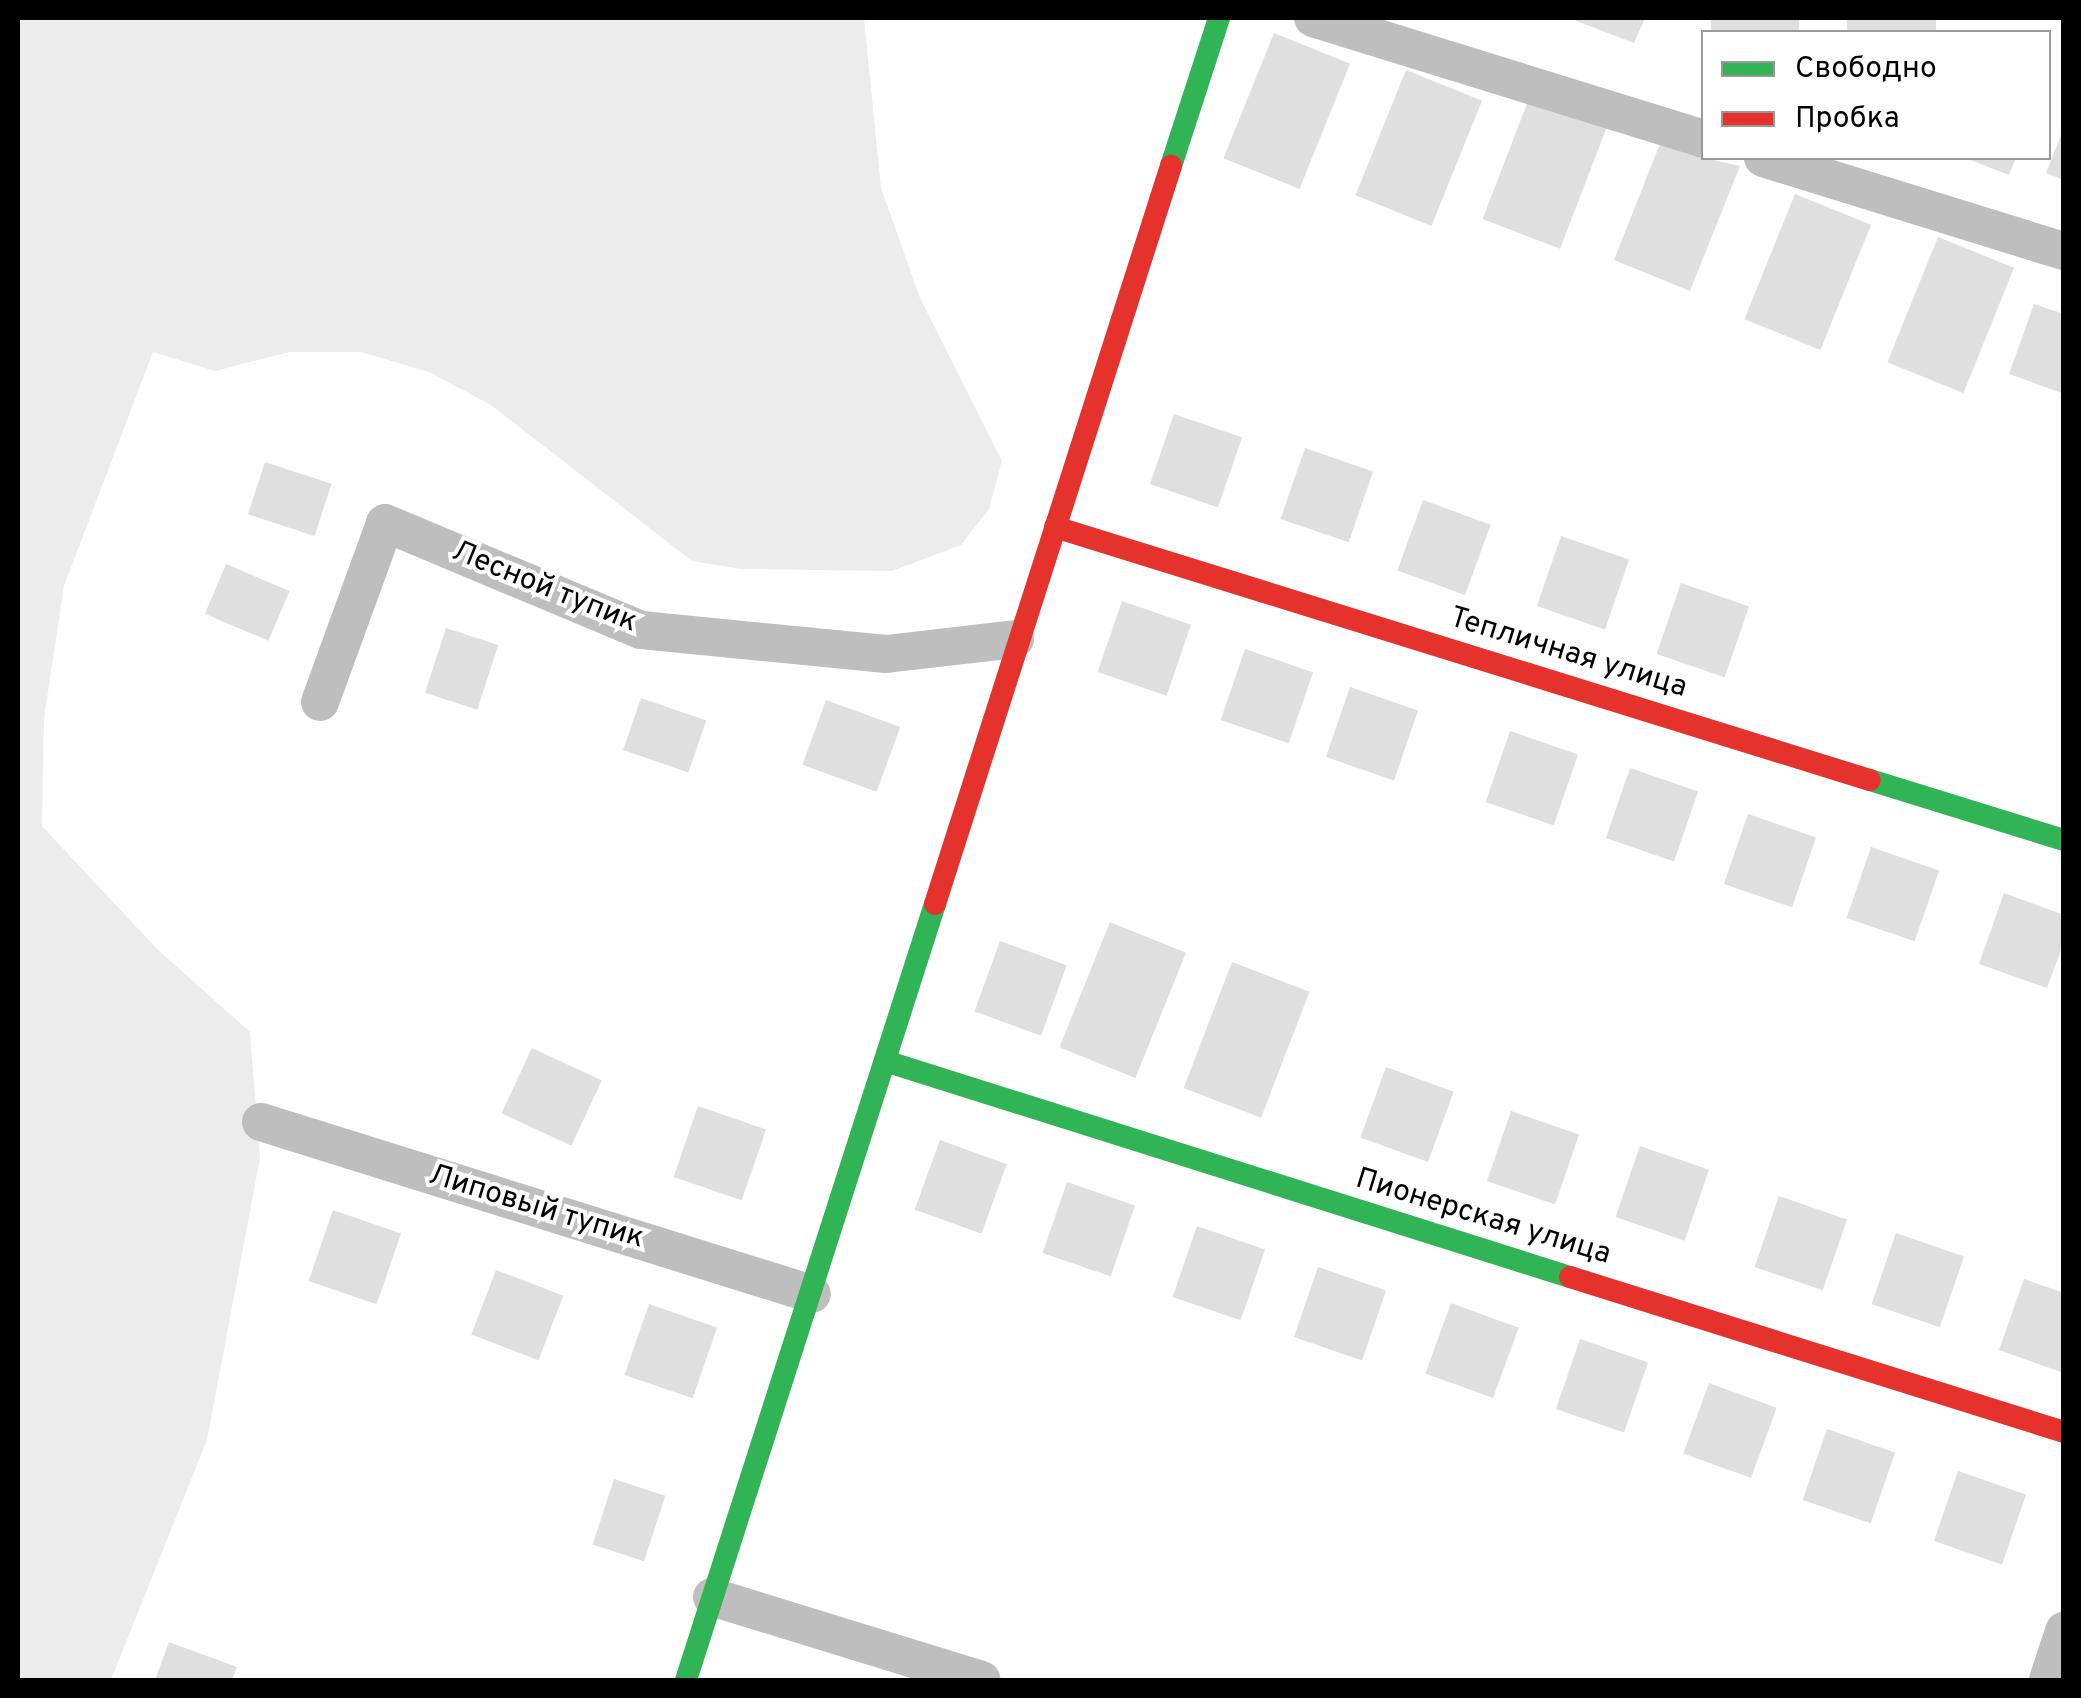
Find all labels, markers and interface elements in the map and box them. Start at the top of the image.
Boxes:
legend [1701,30,2051,160]
text: Свободно [1795,51,1937,88]
text: Пробка [1795,101,1900,138]
street label: Лесной тупик [446,534,642,642]
street label: Тепличная улица [1445,601,1691,707]
street label: Липовый тупик [424,1158,648,1258]
street label: Пионерская улица [1351,1162,1615,1274]

